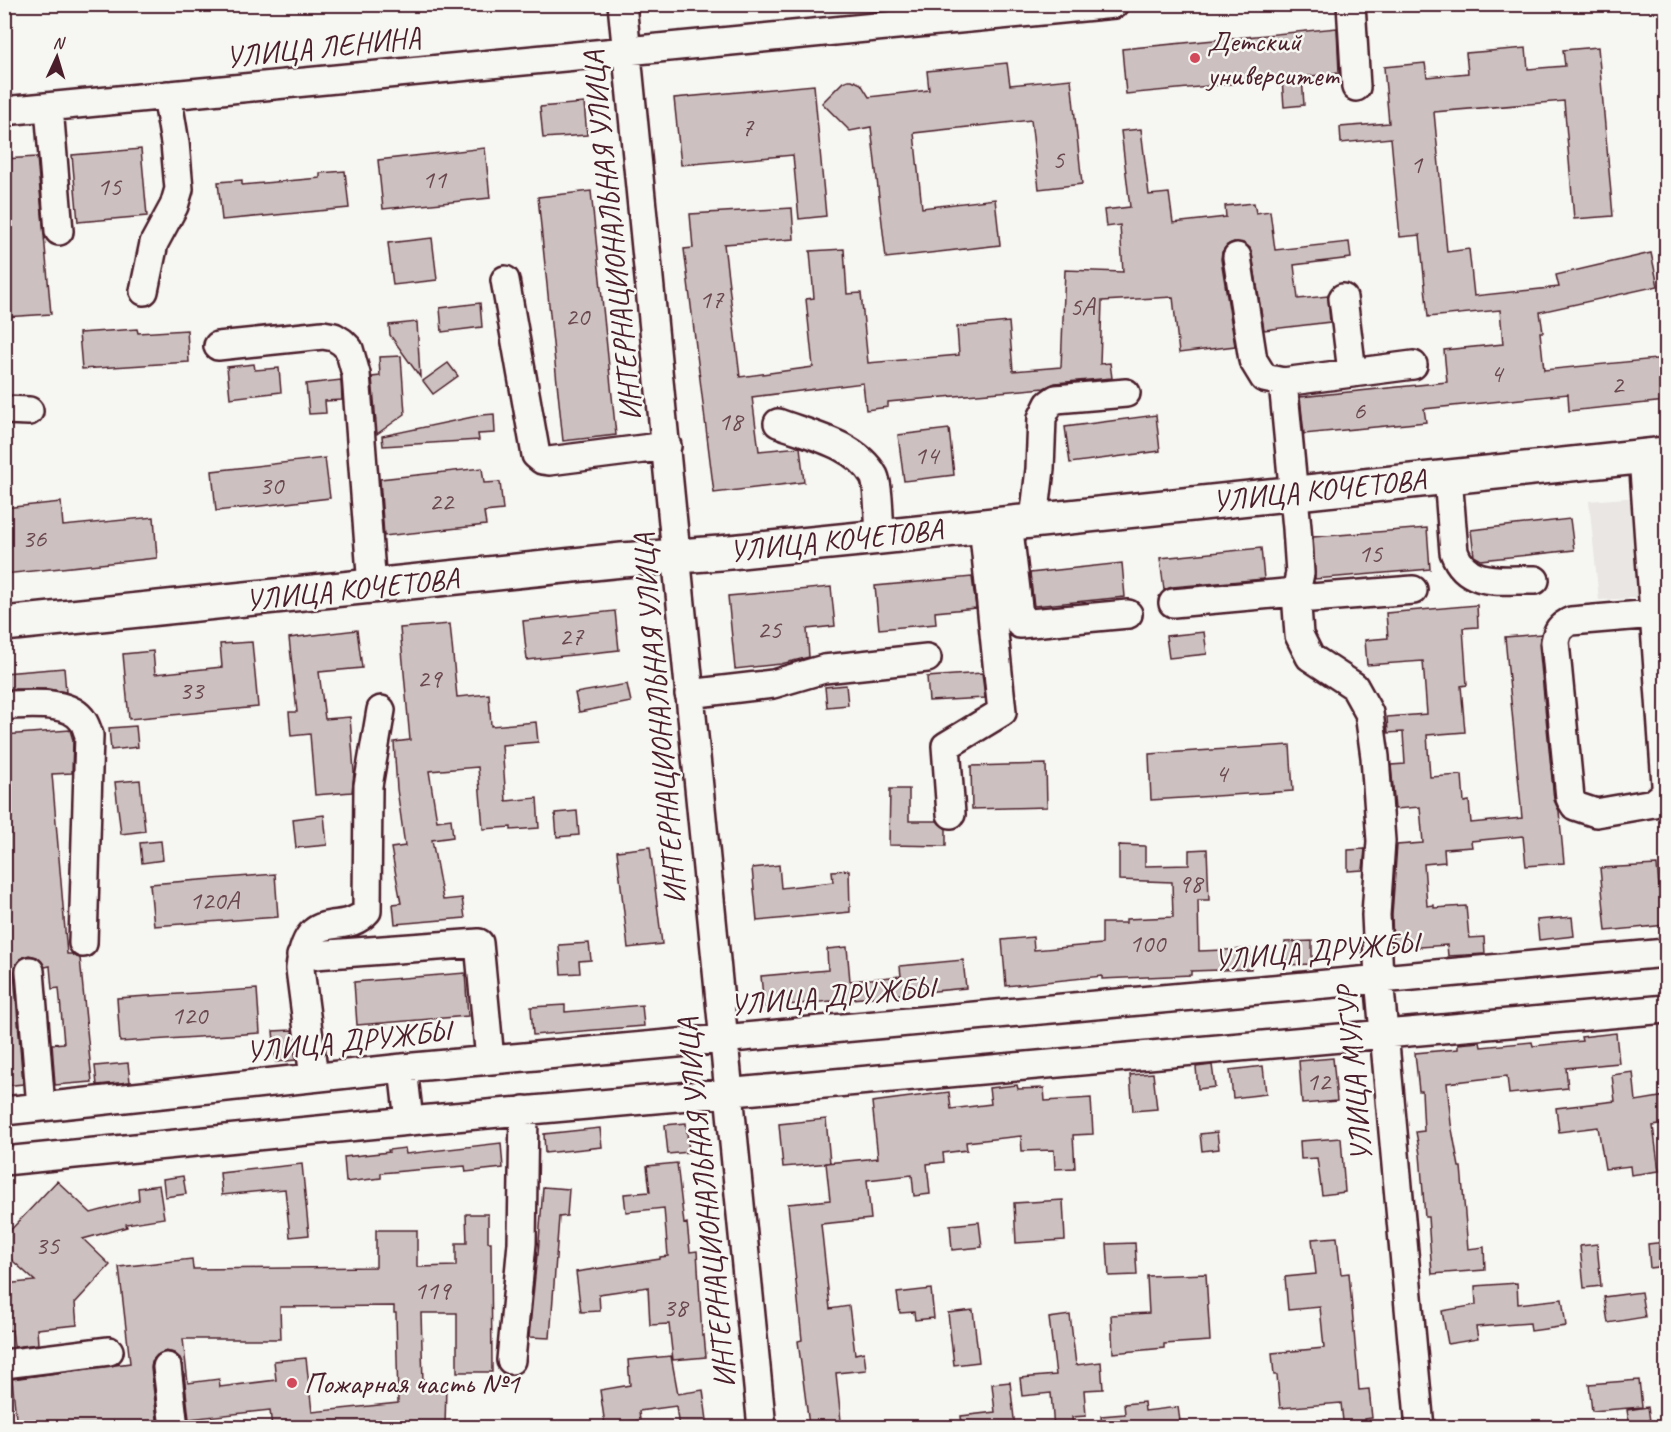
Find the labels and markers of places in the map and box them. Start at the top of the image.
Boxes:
place label: Детский университет [1205,22,1340,94]
marker: Детский университет [1188,51,1202,65]
place label: Пожарная часть №1 [304,1364,521,1402]
marker: Пожарная часть №1 [285,1376,299,1390]

